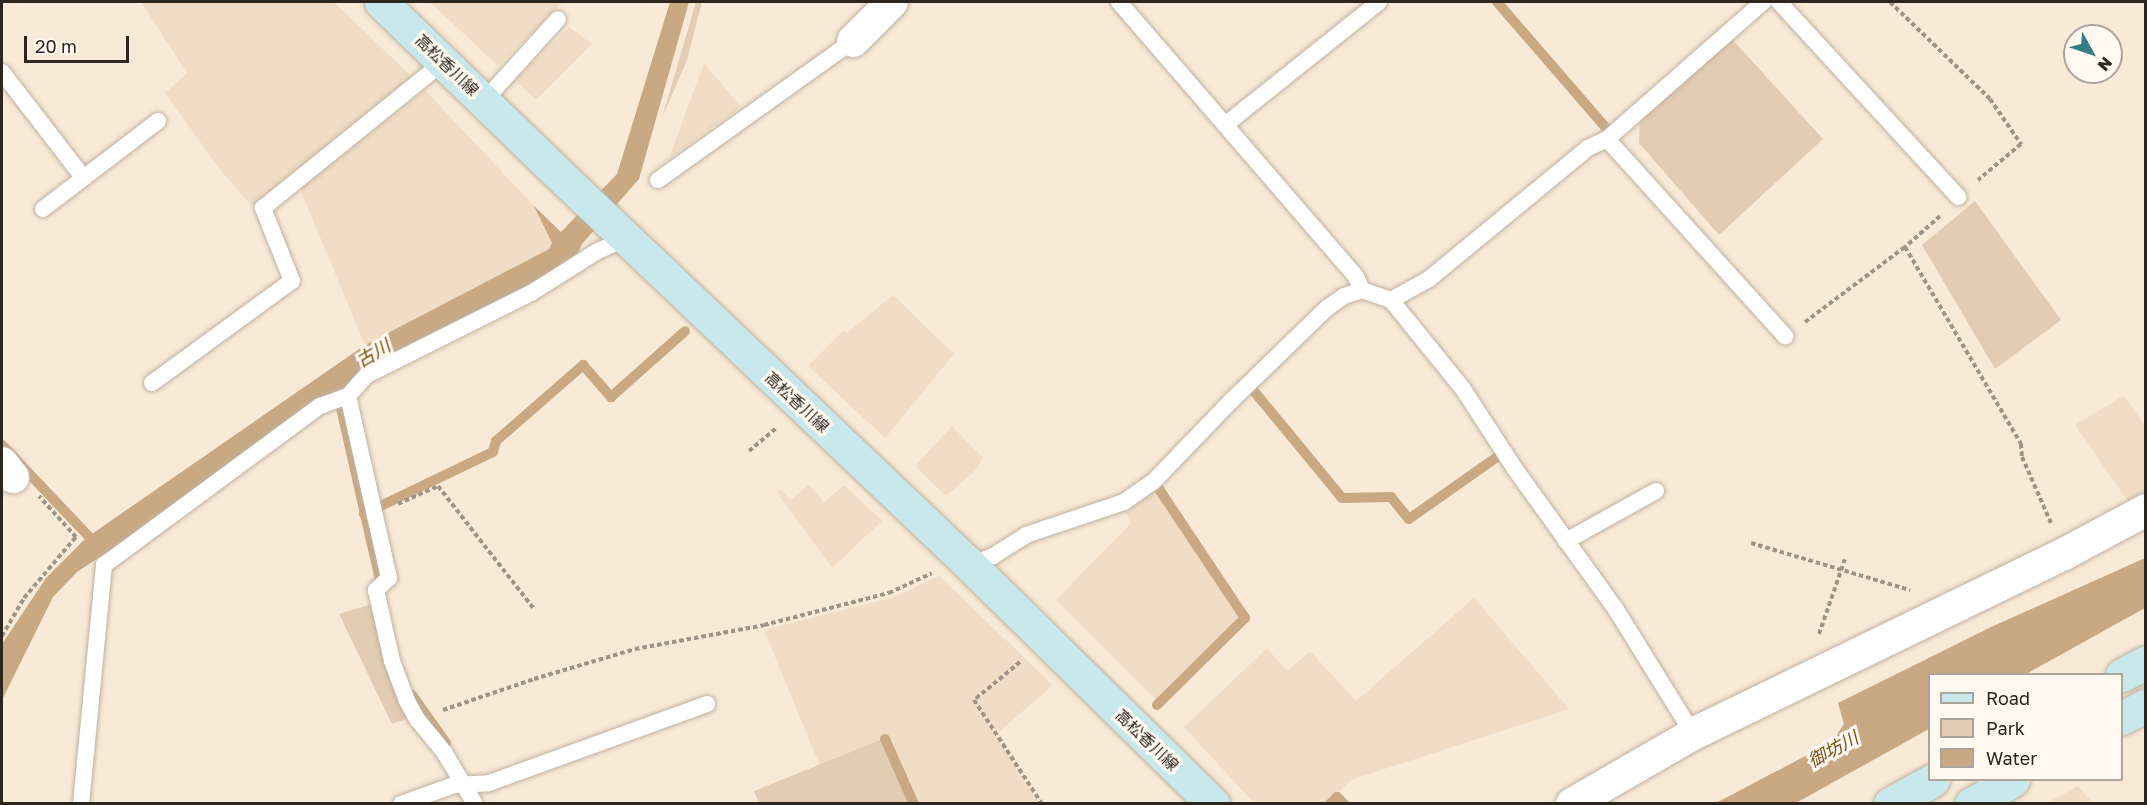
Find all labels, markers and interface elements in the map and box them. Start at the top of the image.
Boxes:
scale bar [27,24,132,62]
north arrow [2063,24,2123,84]
street label: 高松香川線 [412,30,482,100]
text: 20 m [35,35,77,57]
text: N [2094,53,2117,75]
water label: 古川 [352,334,394,372]
street label: 高松香川線 [761,368,833,436]
legend [1928,673,2123,781]
text: Road [1986,687,2030,709]
street label: 高松香川線 [1112,705,1182,775]
text: Park [1986,717,2025,739]
water label: 御坊川 [1804,726,1862,772]
text: Water [1986,747,2037,769]

